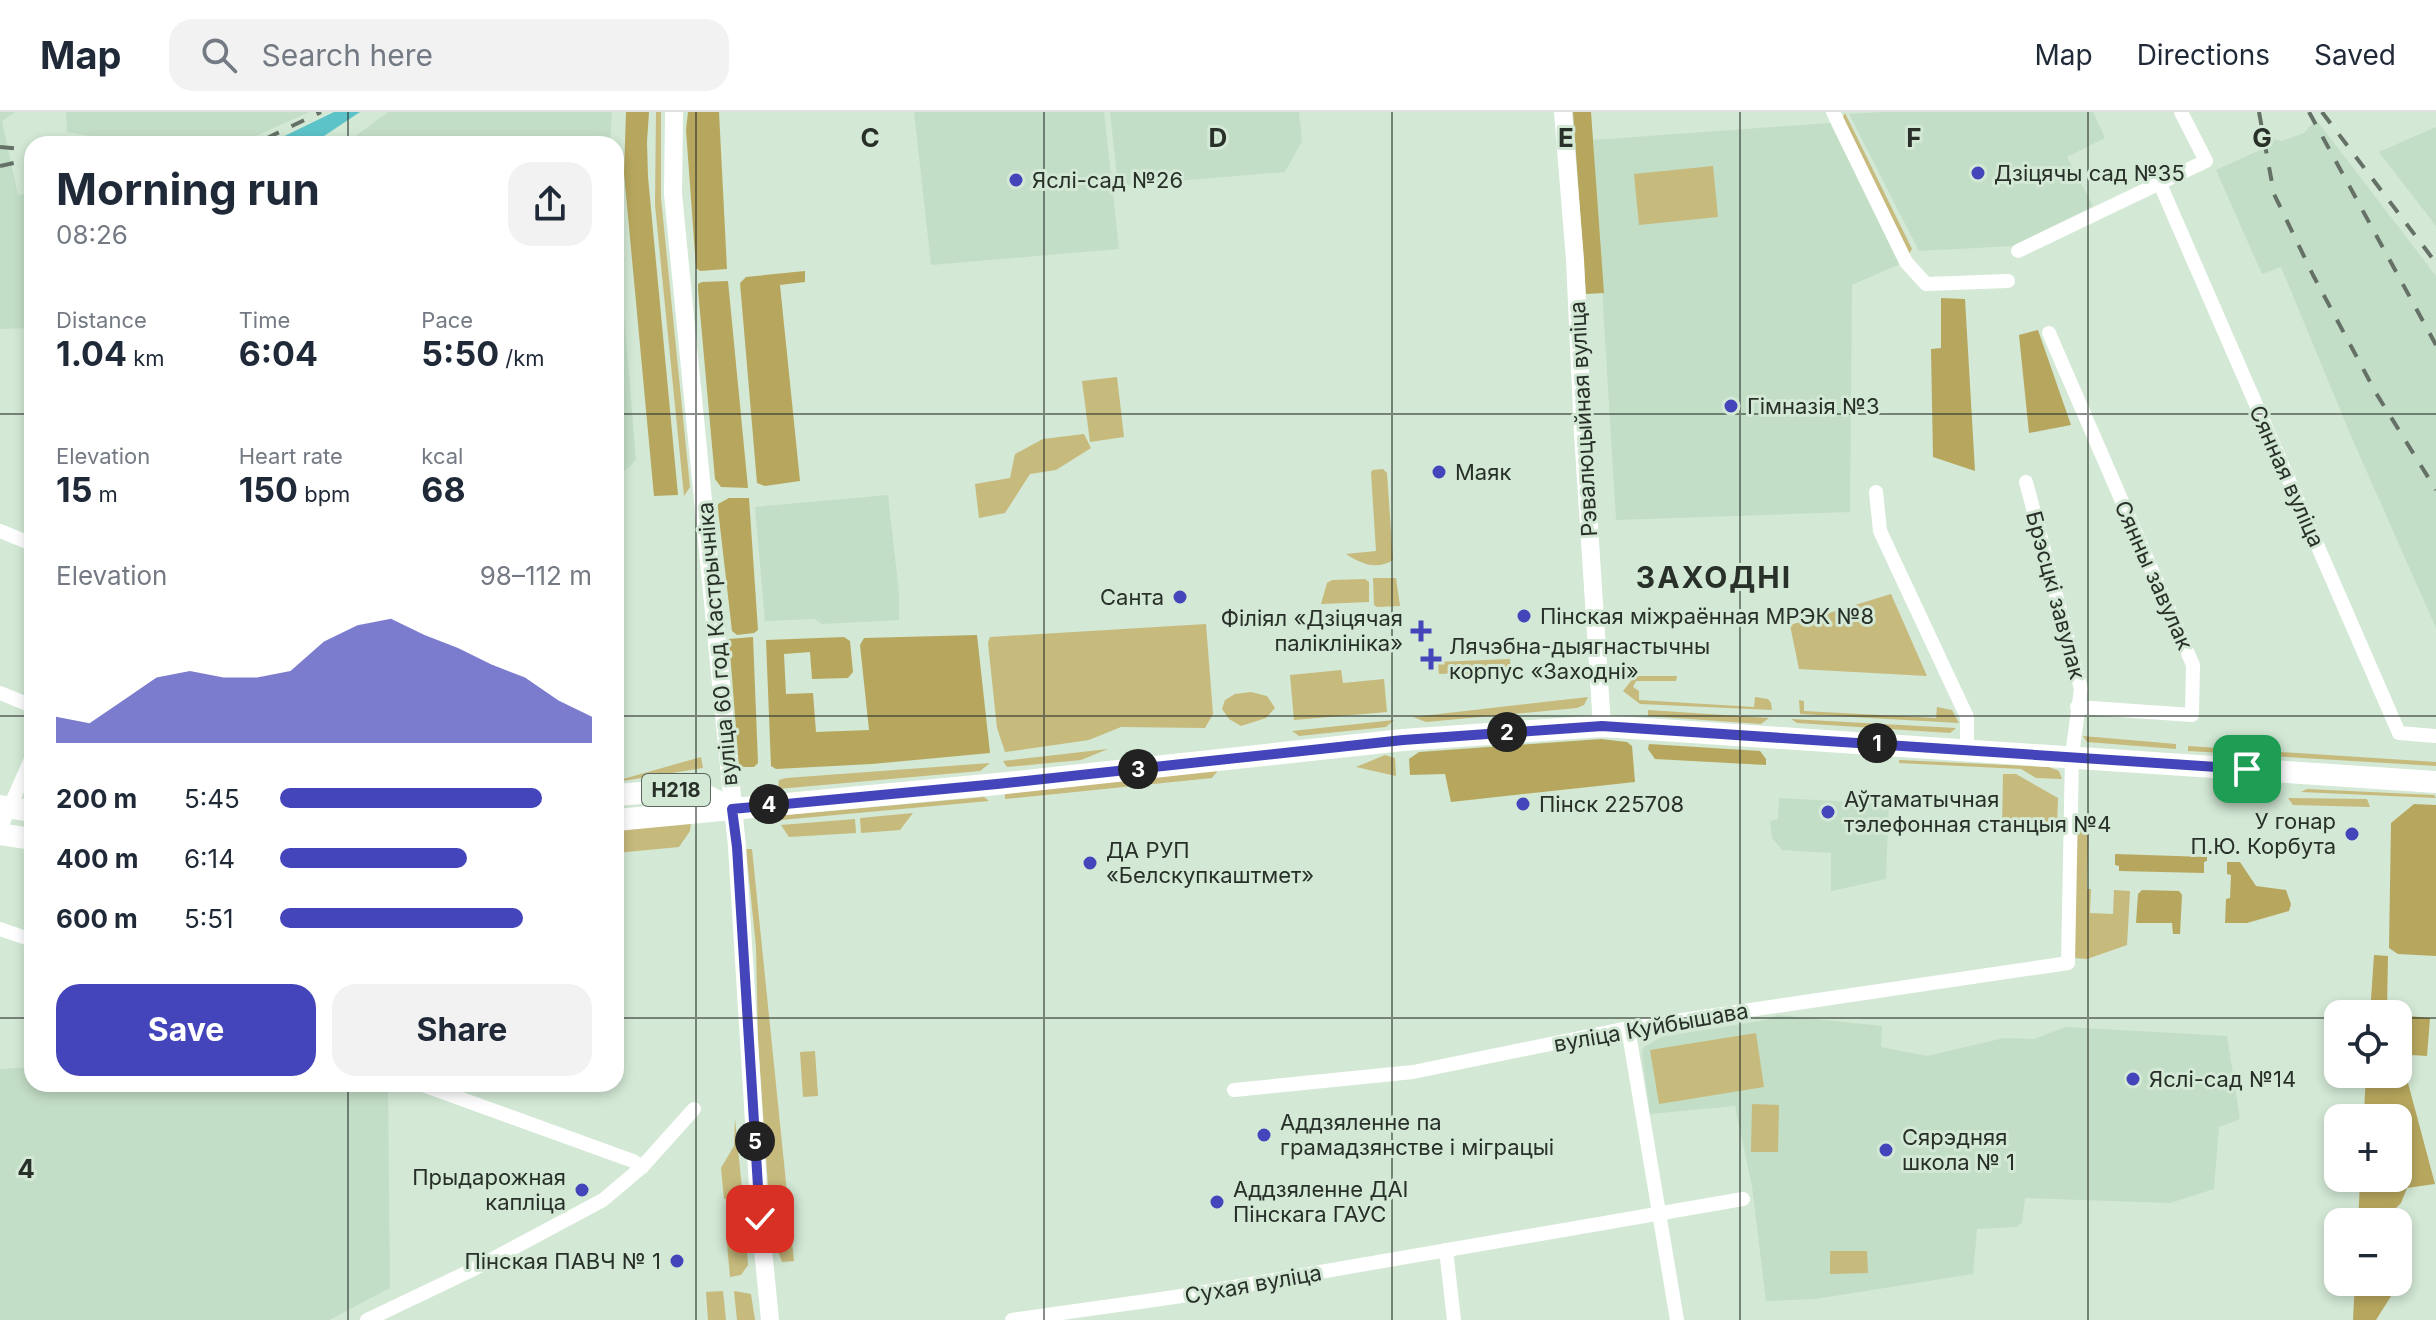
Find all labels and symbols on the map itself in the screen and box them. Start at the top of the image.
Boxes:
text: C [860,122,880,153]
text: D [1209,122,1227,153]
text: E [1558,122,1574,153]
text: F [1906,122,1922,153]
text: G [2252,122,2272,153]
place label: Дзіцячы сад №35 [1994,160,2185,186]
marker: Дзіцячы сад №35 [1969,164,1987,182]
place label: Яслі-сад №26 [1032,167,1183,193]
marker: Яслі-сад №26 [1007,171,1025,189]
street label: Рэвалюцыйная вуліца [1564,301,1602,537]
place label: Гімназія №3 [1747,393,1880,419]
marker: Гімназія №3 [1722,397,1740,415]
street label: Сянная вуліца [2244,401,2330,551]
place label: Маяк [1455,459,1511,485]
marker: Маяк [1430,463,1448,481]
street label: Сянны завулак [2109,496,2199,654]
street label: вуліца 60 год Кастрычніка [692,501,742,787]
street label: Брэсцкі завулак [2021,508,2091,682]
district label: ЗАХОДНІ [1636,559,1792,595]
place label: Санта [1100,584,1164,610]
marker: Санта [1171,588,1189,606]
place label: Пінская міжраённая МРЭК №8 [1540,603,1874,629]
place label: Філіял «Дзіцячая паліклініка» [1221,605,1403,656]
marker: Пінская міжраённая МРЭК №8 [1515,607,1533,625]
marker: Філіял «Дзіцячая паліклініка» [1410,620,1432,642]
place label: Лячэбна-дыягнастычны корпус «Заходні» [1449,633,1710,684]
marker: Лячэбна-дыягнастычны корпус «Заходні» [1420,648,1442,670]
pin: 2 [1487,712,1527,752]
pin: 1 [1857,723,1897,763]
pin [2213,735,2281,803]
pin: 3 [1118,749,1158,789]
road number: Н218 [642,774,710,806]
pin: 4 [749,784,789,824]
place label: Аўтаматычная тэлефонная станцыя №4 [1844,786,2111,837]
place label: Пінск 225708 [1539,791,1684,817]
marker: Пінск 225708 [1514,795,1532,813]
marker: Аўтаматычная тэлефонная станцыя №4 [1819,803,1837,821]
place label: У гонар П.Ю. Корбута [2191,808,2336,859]
marker: У гонар П.Ю. Корбута [2343,825,2361,843]
place label: ДА РУП «Белскупкаштмет» [1106,837,1314,888]
marker: ДА РУП «Белскупкаштмет» [1081,854,1099,872]
street label: вуліца Куйбышава [1552,997,1750,1057]
place label: Яслі-сад №14 [2149,1066,2296,1092]
marker: Яслі-сад №14 [2124,1070,2142,1088]
place label: Аддзяленне па грамадзянстве і міграцыі [1280,1109,1554,1160]
pin: 5 [735,1121,775,1161]
place label: Сярэдняя школа № 1 [1902,1124,2015,1175]
marker: Аддзяленне па грамадзянстве і міграцыі [1255,1126,1273,1144]
marker: Сярэдняя школа № 1 [1877,1141,1895,1159]
text: 4 [17,1153,35,1184]
place label: Прыдарожная капліца [412,1164,566,1215]
place label: Аддзяленне ДАІ Пінскага ГАУС [1233,1176,1409,1227]
marker: Прыдарожная капліца [573,1181,591,1199]
pin [726,1185,794,1253]
marker: Аддзяленне ДАІ Пінскага ГАУС [1208,1193,1226,1211]
place label: Пінская ПАВЧ № 1 [464,1248,661,1274]
marker: Пінская ПАВЧ № 1 [668,1252,686,1270]
street label: Сухая вуліца [1183,1259,1323,1309]

